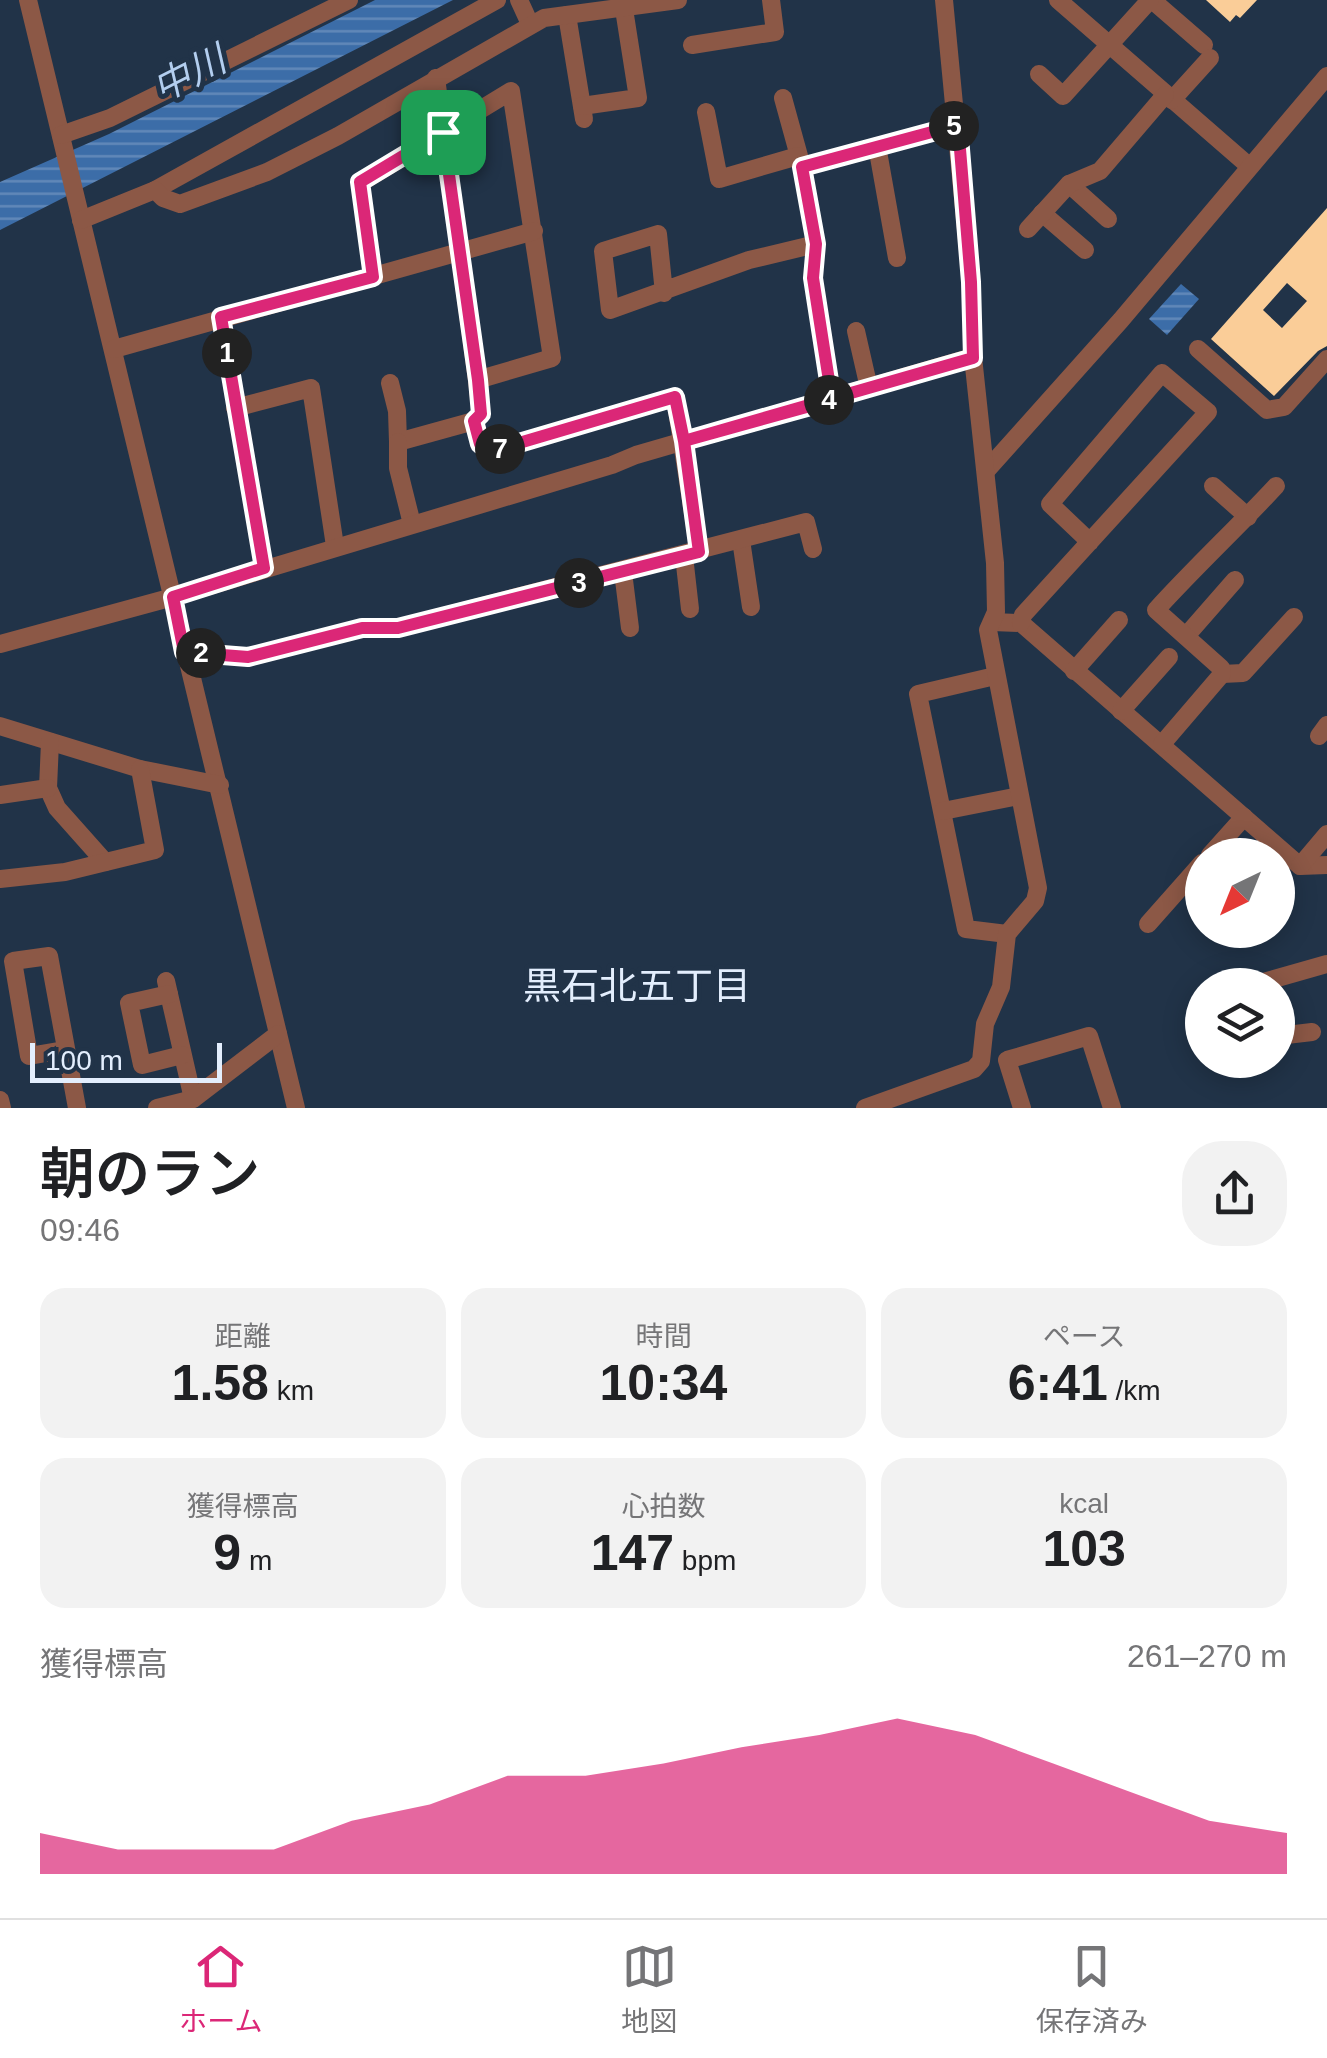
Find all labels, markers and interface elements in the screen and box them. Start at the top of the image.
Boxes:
water label: 中川 [146,36,236,110]
pin [401,90,486,175]
pin: 5 [929,101,979,151]
icon: arrive [416,105,471,160]
text: 5 [946,110,962,141]
pin: 1 [202,328,252,378]
text: 1 [219,337,235,368]
pin: 4 [804,375,854,425]
text: 4 [821,384,837,415]
pin: 7 [475,424,525,474]
text: 7 [492,433,508,464]
pin: 3 [554,558,604,608]
text: 3 [571,567,587,598]
pin: 2 [176,628,226,678]
text: 2 [193,637,209,668]
north arrow [1185,838,1295,948]
map controls [1185,838,1295,1078]
district label: 黒石北五丁目 [523,965,751,1007]
button: layers [1185,968,1295,1078]
scale bar [30,1038,222,1082]
text: 100 m [45,1045,123,1076]
button: share [1182,1141,1287,1246]
text: 朝のラン [40,1143,260,1205]
text: 09:46 [40,1212,120,1248]
text: 距離 [215,1321,271,1352]
text: 時間 [635,1321,692,1352]
text: ペース [1043,1321,1125,1352]
text: 1.58 [172,1355,269,1411]
text: 10:34 [600,1355,727,1411]
text: 6:41 [1008,1355,1108,1411]
text: km [269,1375,314,1406]
text: /km [1108,1375,1161,1406]
text: kcal [1059,1488,1109,1519]
text: 獲得標高 [187,1491,299,1522]
text: 心拍数 [621,1491,706,1522]
text: 103 [1042,1521,1126,1577]
text: 9 [213,1525,241,1581]
text: 147 [591,1525,674,1581]
text: m [241,1545,272,1576]
text: bpm [674,1545,736,1576]
text: 261–270 m [1127,1638,1287,1674]
text: 獲得標高 [40,1646,168,1682]
tab: ホーム [179,1939,262,2039]
tab: 地図 [621,1939,677,2039]
tab: 保存済み [1036,1939,1148,2039]

